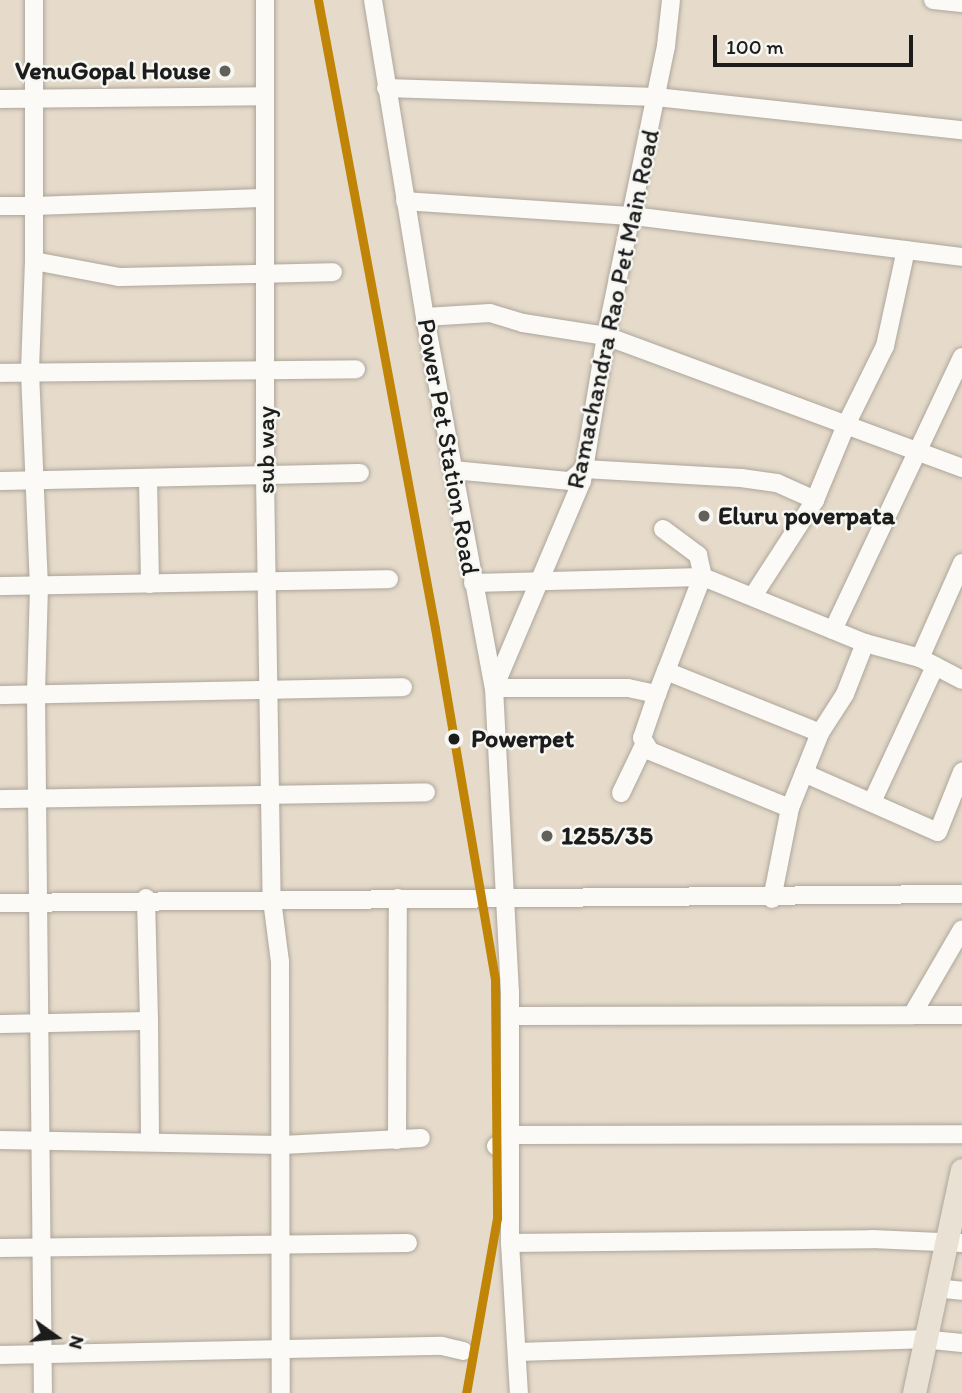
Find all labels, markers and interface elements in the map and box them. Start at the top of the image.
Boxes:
scale bar [717,21,916,65]
text: 100 m [726,34,784,59]
place label: VenuGopal House [15,55,211,87]
marker: VenuGopal House [217,63,233,79]
street label: Ramachandra Rao Pet Main Road [559,125,667,493]
street label: Power Pet Station Road [410,317,486,577]
street label: sub way [250,406,282,494]
place label: Eluru poverpata [718,500,896,532]
marker: Eluru poverpata [696,508,712,524]
place label: Powerpet [471,723,574,755]
marker: Powerpet [443,728,465,750]
place label: 1255/35 [561,820,653,852]
marker: 1255/35 [539,828,555,844]
north arrow [21,1302,91,1372]
text: N [64,1333,90,1352]

